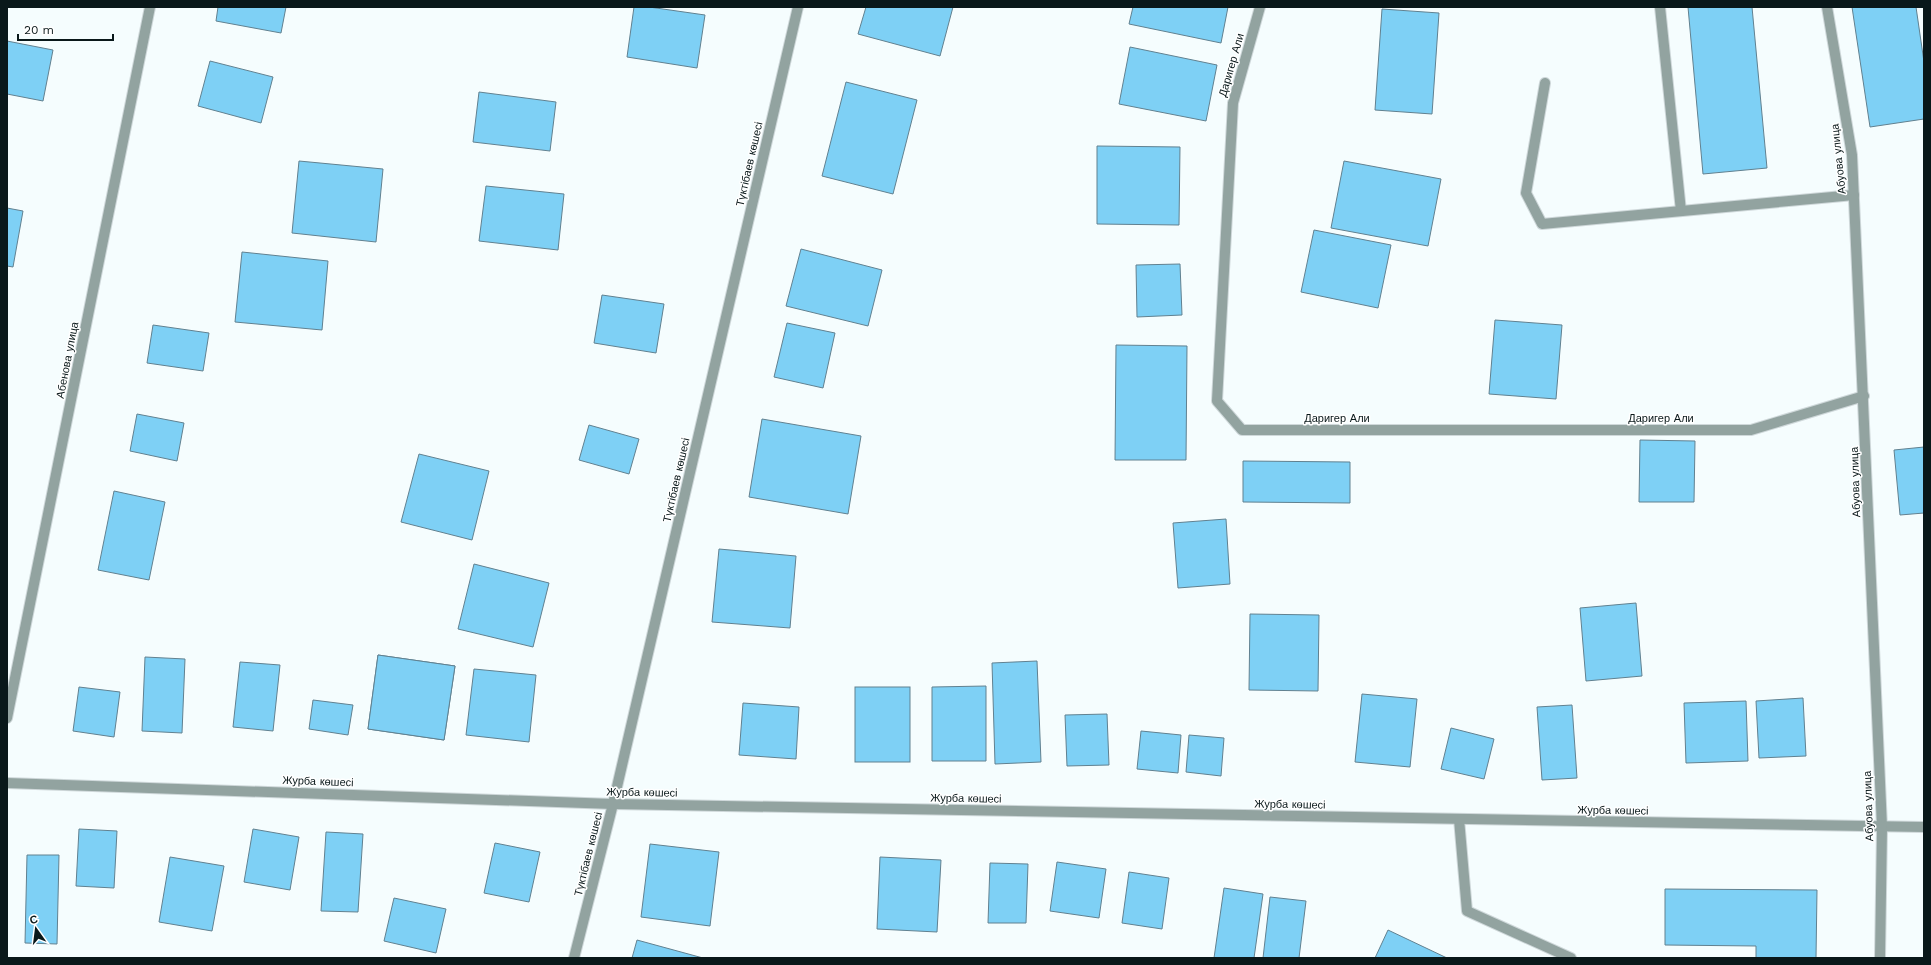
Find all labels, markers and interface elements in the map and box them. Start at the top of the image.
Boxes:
scale bar [18,16,113,42]
text: 20 m [24,23,54,37]
street label: Даригер Али [1216,32,1247,98]
street label: Түктібаев көшесі [733,121,766,208]
street label: Абуова улица [1828,122,1849,195]
street label: Абенова улица [54,320,81,399]
street label: Даригер Али [1304,412,1370,425]
street label: Даригер Али [1628,412,1694,425]
street label: Түктібаев көшесі [660,437,693,524]
street label: Абуова улица [1848,446,1863,518]
street label: Абуова улица [1861,770,1876,842]
street label: Журба көшесі [282,774,354,789]
street label: Журба көшесі [606,785,678,800]
street label: Журба көшесі [930,791,1002,806]
street label: Журба көшесі [1254,797,1326,812]
street label: Журба көшесі [1577,803,1649,818]
street label: Түктібаев көшесі [572,811,605,898]
north arrow [16,909,56,949]
text: С [28,913,39,927]

